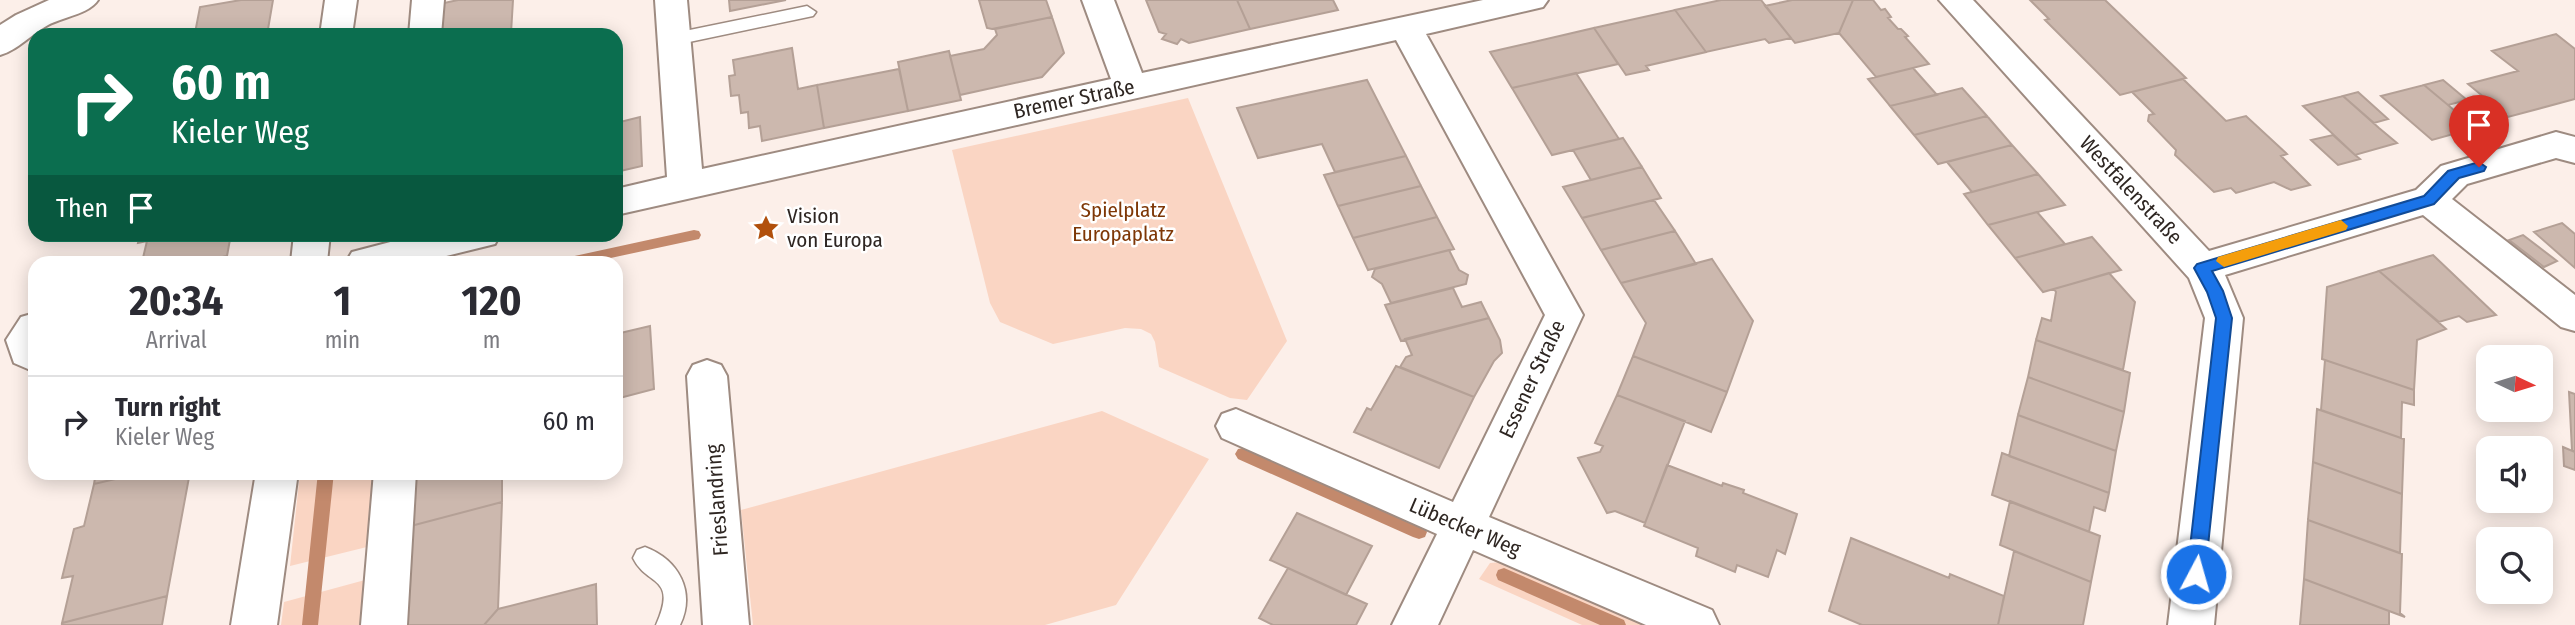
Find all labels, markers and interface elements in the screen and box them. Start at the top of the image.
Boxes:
text: 60 m [171,53,271,112]
icon: right [56,56,147,147]
street label: Bremer Straße [1011,73,1137,125]
pin [2449,95,2509,167]
icon: arrive [2460,106,2498,144]
text: Kieler Weg [171,113,309,151]
street label: Westfalenstraße [2074,130,2188,250]
icon: arrive [122,189,160,227]
text: Then [56,193,108,224]
park label: Spielplatz Europaplatz [1072,197,1174,247]
place label: Vision von Europa [787,203,883,253]
place icon: Vision von Europa [751,213,781,243]
text: 20:34 [129,276,223,326]
text: 1 [334,276,351,326]
text: 120 [462,276,522,326]
street label: Essener Straße [1493,316,1571,442]
text: Arrival [146,326,207,354]
text: min [325,326,360,354]
text: m [483,326,500,354]
north arrow [2476,345,2553,422]
map controls [2476,345,2553,604]
text: Turn right [115,392,221,423]
icon: right [56,403,94,441]
text: 60 m [542,406,595,437]
text: Kieler Weg [115,423,214,451]
button: sound [2476,436,2553,513]
street label: Frieslandring [700,443,734,557]
street label: Lübecker Weg [1405,492,1525,562]
button: search [2476,527,2553,604]
position arrow [2159,537,2233,611]

